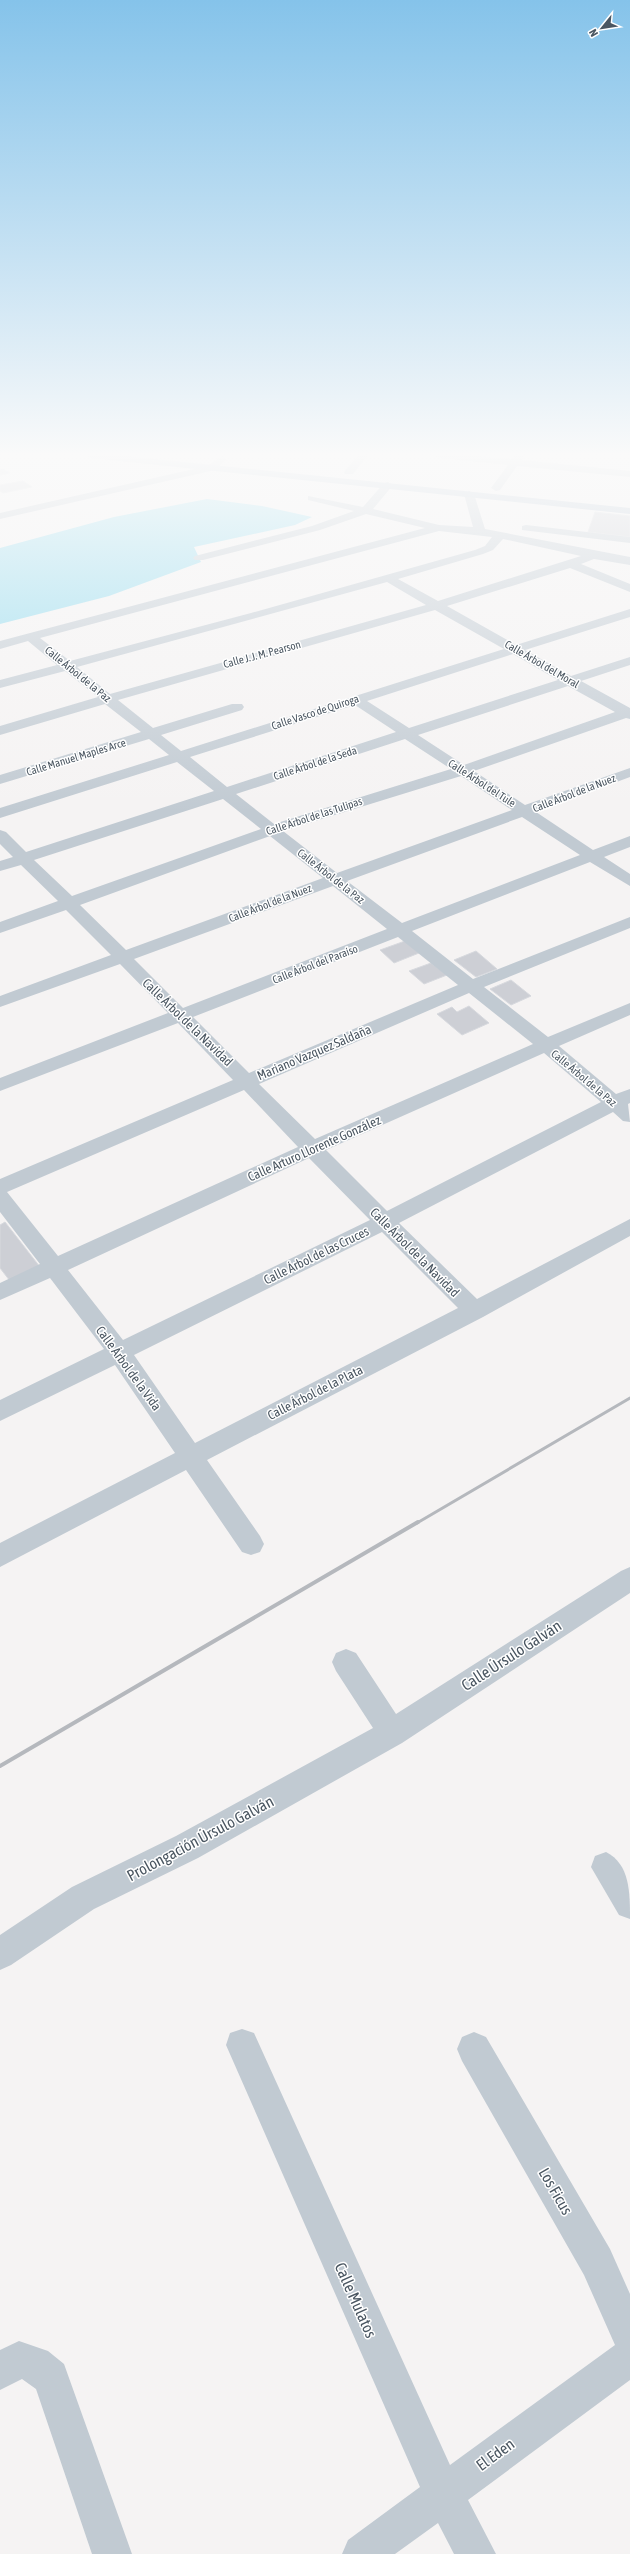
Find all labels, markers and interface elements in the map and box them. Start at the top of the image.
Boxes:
north arrow [582,8,622,48]
text: N [587,27,600,39]
street label: Calle J. J. M. Pearson [222,638,302,670]
street label: Calle Árbol del Moral [503,638,581,690]
street label: Calle Árbol de la Paz [43,644,113,704]
street label: Calle Vasco de Quiroga [270,692,360,732]
street label: Calle Manuel Maples Arce [25,736,127,778]
street label: Calle Árbol de la Seda [272,744,358,782]
street label: Calle Árbol del Tule [446,757,518,809]
street label: Calle Árbol de la Nuez [531,772,617,814]
street label: Calle Árbol de las Tulipas [265,795,364,837]
street label: Calle Árbol de la Paz [295,846,367,906]
street label: Calle Árbol de la Nuez [227,882,313,924]
street label: Calle Árbol del Paraíso [271,942,359,986]
street label: Calle Árbol de la Navidad [139,975,236,1069]
street label: Mariano Vazquez Saldaña [255,1022,374,1083]
street label: Calle Árbol de la Paz [549,1047,619,1109]
street label: Calle Arturo Llorente González [245,1112,383,1185]
street label: Calle Árbol de la Navidad [367,1205,462,1300]
street label: Calle Árbol de las Cruces [261,1223,372,1287]
street label: Calle Árbol de la Vida [93,1323,164,1413]
street label: Calle Árbol de la Plata [265,1362,365,1423]
street label: Calle Úrsulo Galván [458,1616,564,1694]
street label: Prolongación Úrsulo Galván [124,1792,277,1885]
street label: Los Ficus [535,2164,577,2218]
street label: Calle Mulatos [331,2260,381,2341]
street label: El Eden [472,2434,518,2474]

